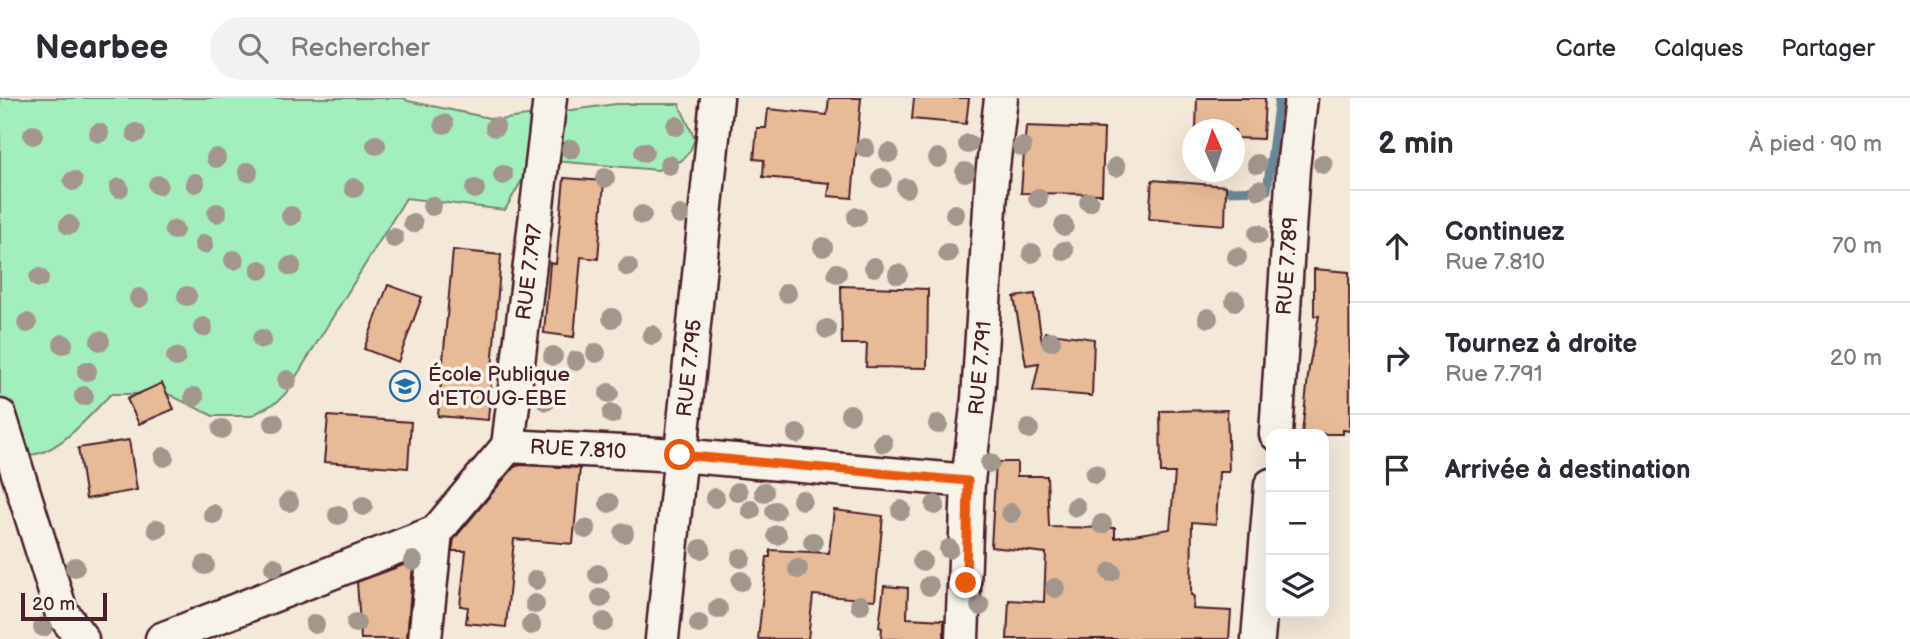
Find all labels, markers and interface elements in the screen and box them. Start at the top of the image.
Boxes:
search box [210,17,700,80]
text: Nearbee [35,28,168,68]
icon: search [234,29,272,67]
text: Rechercher [290,33,430,64]
text: Carte [1556,34,1616,63]
text: Calques [1654,34,1743,63]
text: Partager [1781,34,1875,63]
north arrow [1182,119,1245,182]
text: 2 min [1378,126,1454,162]
text: À pied · 90 m [1749,130,1882,158]
street label: RUE 7.789 [1272,216,1303,316]
text: Continuez [1445,217,1565,248]
street label: RUE 7.797 [511,222,548,321]
icon: ahead [1378,227,1416,265]
text: 70 m [1832,232,1882,260]
text: Rue 7.810 [1445,248,1545,276]
street label: RUE 7.795 [672,318,707,418]
street label: RUE 7.791 [964,320,997,416]
text: Tournez à droite [1445,329,1637,360]
icon: right [1378,339,1416,377]
text: 20 m [1830,344,1882,372]
text: Rue 7.791 [1445,360,1543,388]
place label: École Publique d'ETOUG-EBE [428,362,570,411]
school or university icon: École Publique d'ETOUG-EBE [388,369,422,403]
map controls [1266,429,1329,618]
button: + [1266,429,1329,492]
street label: RUE 7.810 [529,434,627,465]
route start [664,439,695,470]
icon: arrive [1378,451,1416,489]
text: Arrivée à destination [1445,455,1691,486]
button: − [1266,492,1329,555]
button: layers [1266,555,1329,618]
route end [950,567,981,598]
scale bar [21,590,107,622]
text: 20 m [32,593,75,616]

